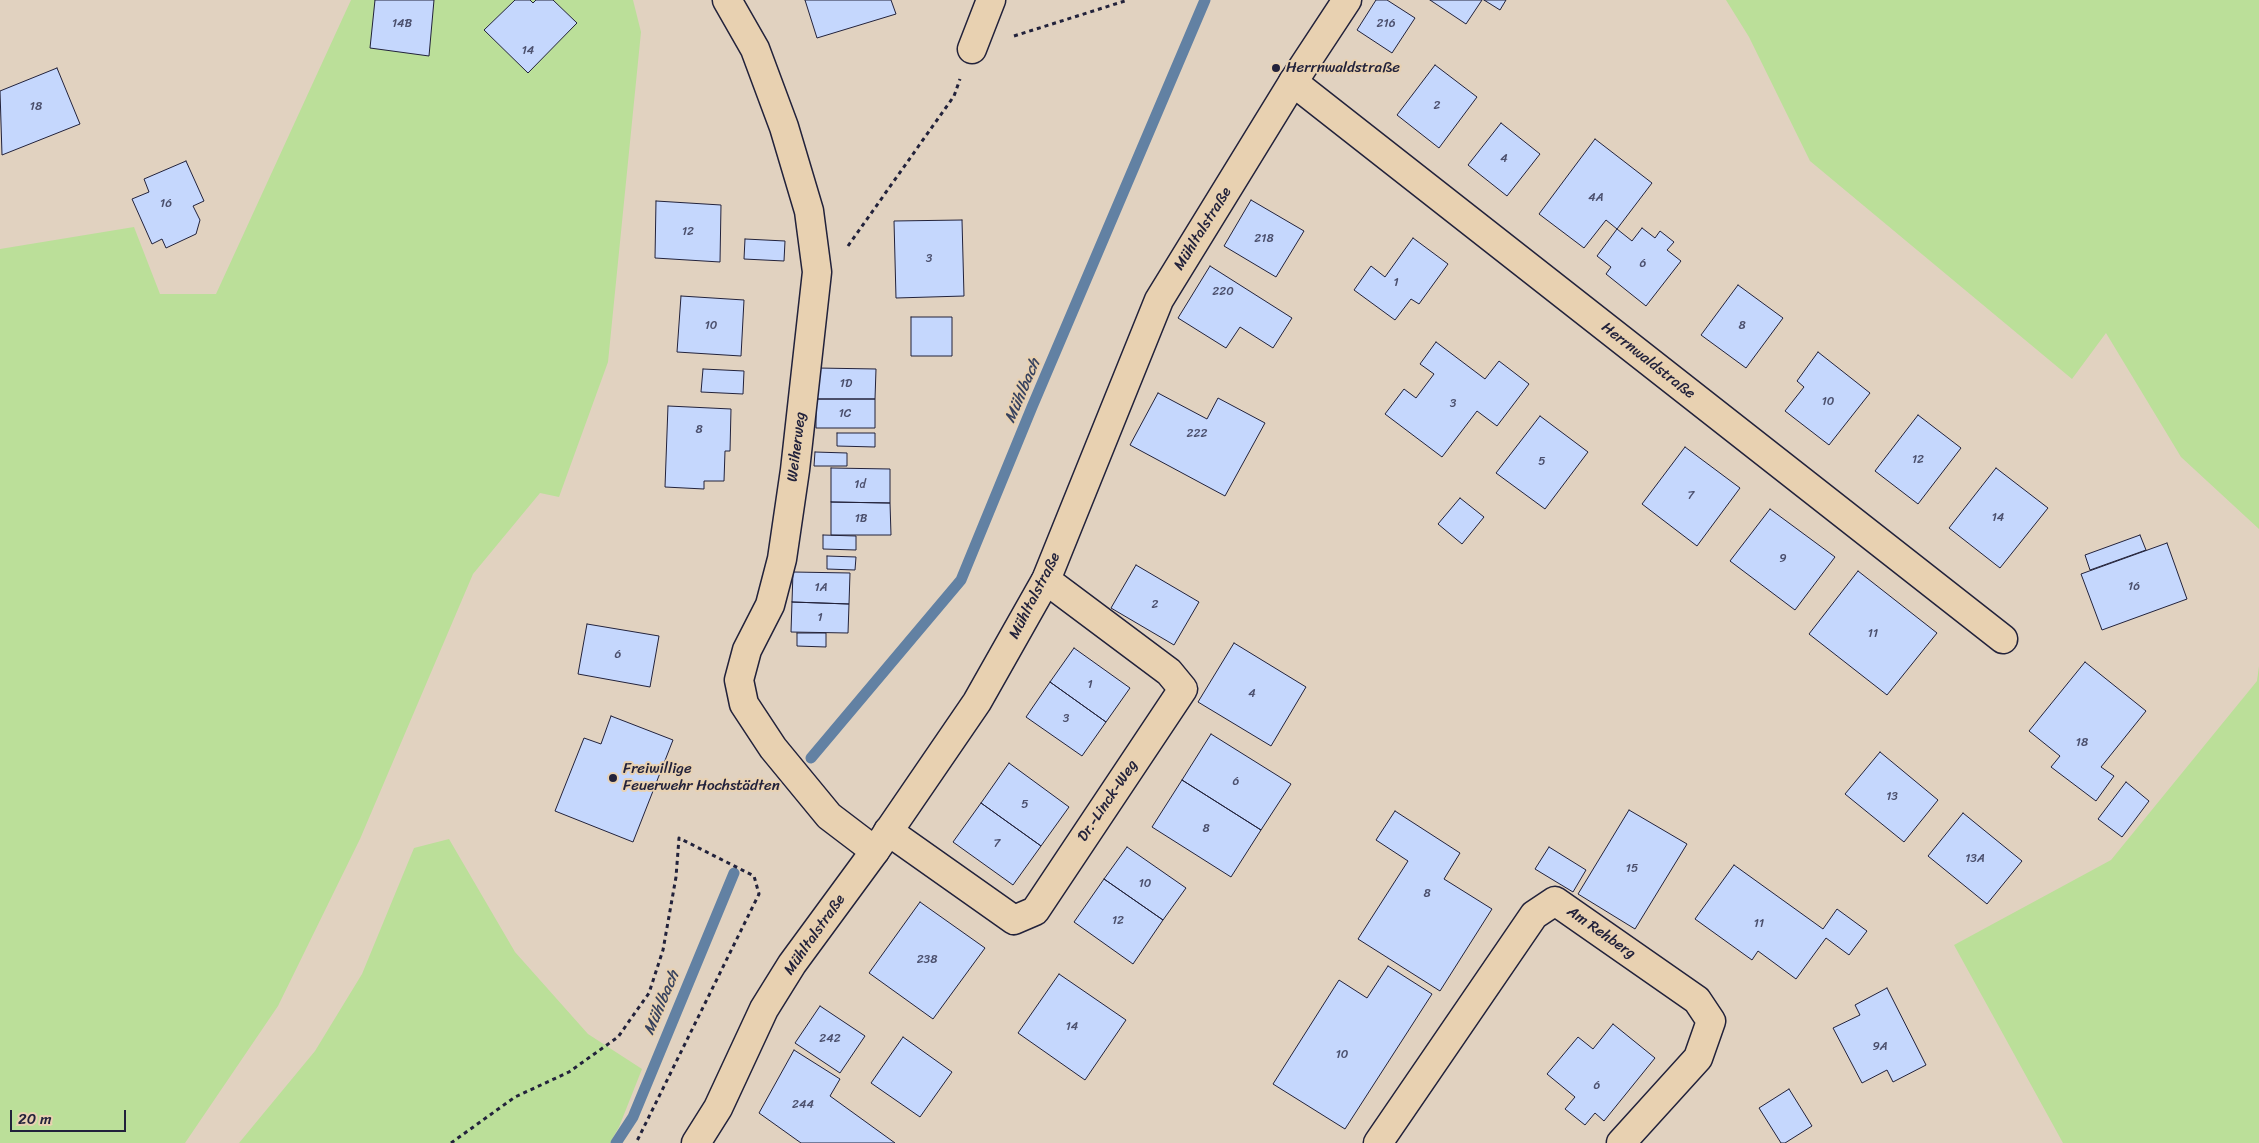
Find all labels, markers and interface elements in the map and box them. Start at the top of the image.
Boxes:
house number: 14B [392,17,412,31]
house number: 216 [1377,17,1395,31]
house number: 14 [522,44,534,58]
place label: Herrnwaldstraße [1286,59,1400,77]
marker: Herrnwaldstraße [1270,62,1282,74]
house number: 2 [1434,99,1440,113]
house number: 18 [30,100,42,114]
house number: 4 [1500,152,1508,166]
street label: Mühltalstraße [1170,184,1236,274]
house number: 4A [1588,191,1604,205]
house number: 16 [160,197,172,211]
house number: 12 [682,225,694,239]
house number: 218 [1254,232,1274,246]
house number: 3 [926,252,932,266]
house number: 6 [1640,257,1646,271]
house number: 1 [1393,276,1399,290]
house number: 220 [1212,285,1234,299]
house number: 10 [705,319,717,333]
street label: Herrnwaldstraße [1598,319,1698,403]
house number: 8 [1738,319,1746,333]
water label: Mühlbach [1001,356,1045,426]
house number: 1D [840,377,852,391]
house number: 10 [1822,395,1834,409]
house number: 3 [1450,397,1456,411]
house number: 1C [839,407,851,421]
street label: Weiherweg [784,411,810,483]
house number: 8 [695,423,703,437]
house number: 222 [1187,427,1207,441]
house number: 12 [1912,453,1924,467]
house number: 5 [1538,455,1546,469]
house number: 1d [854,478,866,492]
house number: 7 [1688,489,1694,503]
house number: 14 [1992,511,2004,525]
house number: 1B [855,512,867,526]
street label: Mühltalstraße [1006,550,1064,642]
house number: 9 [1779,552,1787,566]
house number: 16 [2128,580,2140,594]
house number: 1A [814,581,828,595]
house number: 2 [1152,598,1158,612]
house number: 1 [817,611,823,625]
house number: 11 [1868,627,1878,641]
house number: 6 [615,648,621,662]
house number: 1 [1087,678,1093,692]
house number: 4 [1248,687,1256,701]
house number: 3 [1063,712,1069,726]
house number: 18 [2076,736,2088,750]
street label: Dr.-Linck-Weg [1074,757,1142,845]
place label: Freiwillige Feuerwehr Hochstädten [623,760,780,795]
marker: Freiwillige Feuerwehr Hochstädten [607,772,619,784]
house number: 6 [1233,775,1239,789]
house number: 13 [1886,790,1898,804]
house number: 5 [1021,798,1029,812]
house number: 8 [1202,822,1210,836]
house number: 7 [994,837,1000,851]
house number: 13A [1965,852,1985,866]
house number: 15 [1626,862,1638,876]
house number: 10 [1139,877,1151,891]
house number: 8 [1423,887,1431,901]
street label: Mühltalstraße [781,891,849,979]
street label: Am Rehberg [1563,903,1639,963]
house number: 12 [1112,914,1124,928]
house number: 11 [1754,917,1764,931]
house number: 238 [917,953,937,967]
water label: Mühlbach [640,968,684,1038]
house number: 14 [1066,1020,1078,1034]
house number: 242 [819,1032,841,1046]
house number: 9A [1872,1040,1888,1054]
house number: 10 [1336,1048,1348,1062]
house number: 6 [1594,1079,1600,1093]
house number: 244 [792,1098,814,1112]
scale bar [12,1100,129,1132]
text: 20 m [18,1106,52,1132]

